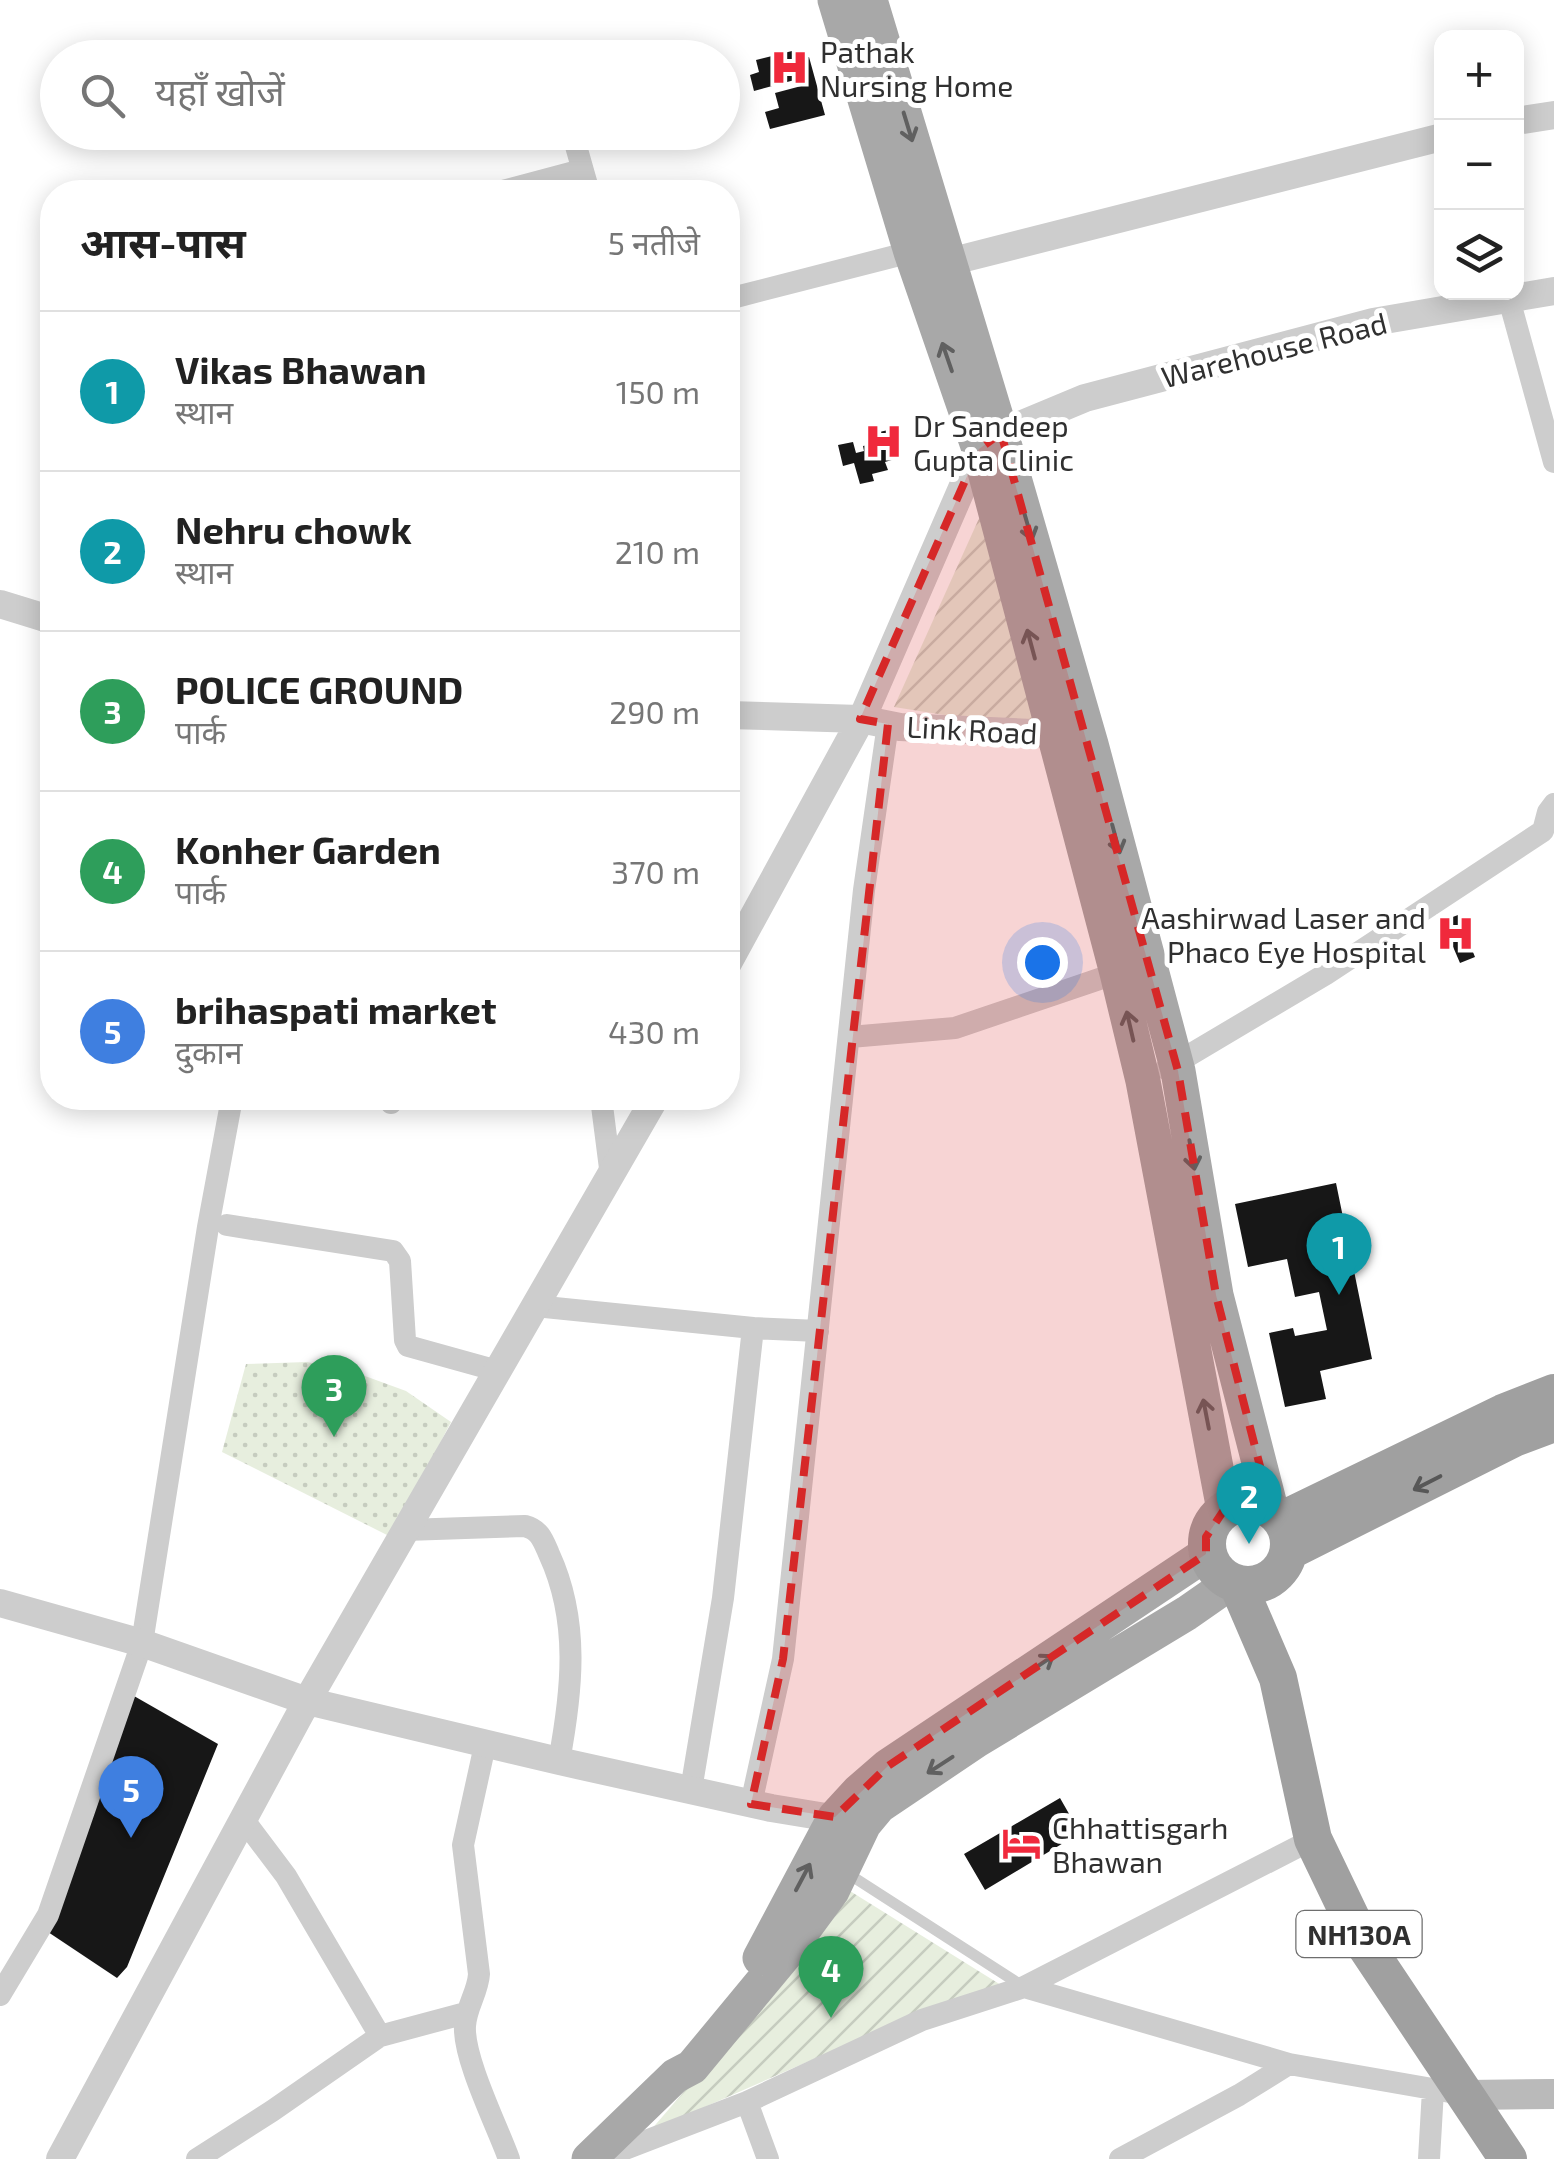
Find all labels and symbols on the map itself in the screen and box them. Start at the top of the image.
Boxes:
place label: Pathak Nursing Home [820,33,1013,103]
hospital icon: Pathak Nursing Home [769,47,811,89]
one-way arrow [900,111,918,142]
street label: Warehouse Road [1158,304,1390,394]
one-way arrow [937,342,955,373]
place label: Dr Sandeep Gupta Clinic [913,407,1074,477]
hospital icon: Dr Sandeep Gupta Clinic [862,421,904,463]
one-way arrow [1020,510,1038,541]
one-way arrow [1021,629,1039,660]
street label: Link Road [906,708,1038,750]
one-way arrow [1108,823,1127,854]
place label: Aashirwad Laser and Phaco Eye Hospital [1141,899,1426,969]
hospital icon: Aashirwad Laser and Phaco Eye Hospital [1435,913,1477,955]
your location [1017,937,1068,988]
one-way arrow [1120,1011,1138,1043]
one-way arrow [1183,1138,1202,1170]
pin: 1 [1306,1212,1372,1295]
pin: 3 [302,1354,366,1437]
one-way arrow [1195,1399,1214,1431]
pin: 2 [1216,1462,1282,1544]
one-way arrow [1413,1474,1443,1493]
one-way arrow [1026,1654,1054,1675]
one-way arrow [927,1754,955,1775]
pin: 5 [98,1756,164,1838]
place label: Chhattisgarh Bhawan [1052,1809,1229,1879]
hotel icon: Chhattisgarh Bhawan [1001,1823,1043,1865]
one-way arrow [794,1862,813,1892]
road number: NH130A [1296,1911,1422,1957]
pin: 4 [798,1936,864,2018]

